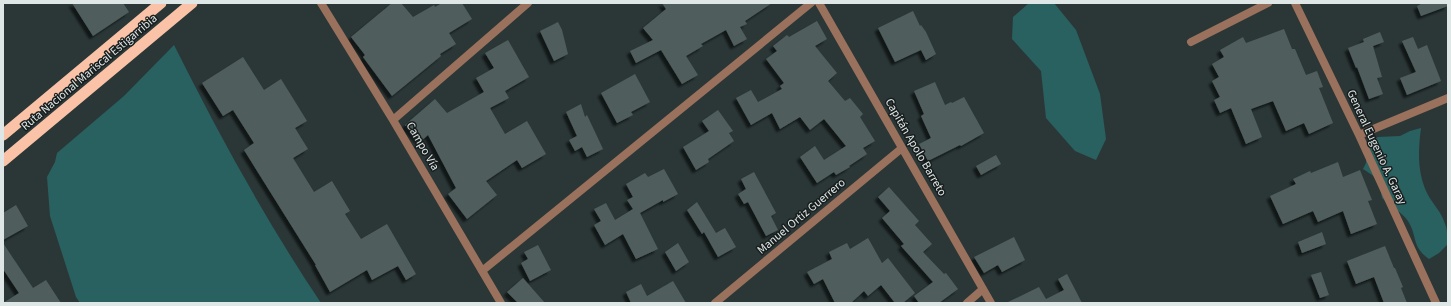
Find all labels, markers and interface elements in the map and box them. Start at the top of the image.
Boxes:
street label: Ruta Nacional Mariscal Estigarribia [18,10,161,135]
street label: General Eugenio A. Garay [1342,87,1411,208]
street label: Capitán Apolo Barreto [881,95,951,199]
street label: Campo Vía [402,119,443,174]
street label: Manuel Ortiz Guerrero [754,174,849,258]

